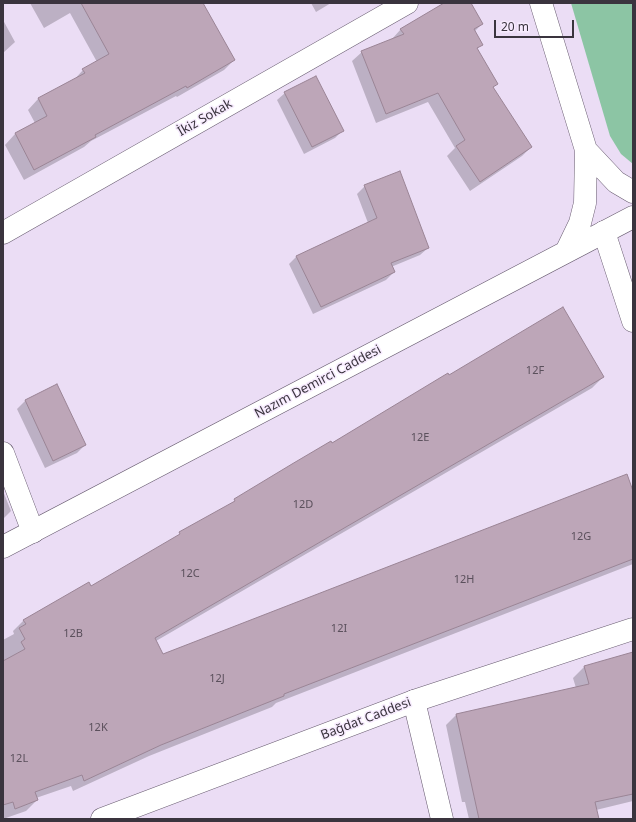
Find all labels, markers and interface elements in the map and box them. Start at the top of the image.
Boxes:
scale bar [496,12,576,38]
text: 20 m [501,18,529,35]
street label: İkiz Sokak [175,96,235,140]
street label: Nazım Demirci Caddesi [252,342,384,422]
house number: 12F [526,364,544,378]
house number: 12E [411,431,429,445]
house number: 12D [293,498,313,512]
house number: 12G [571,530,591,544]
house number: 12C [180,567,200,581]
house number: 12H [454,573,474,587]
house number: 12I [331,622,347,636]
house number: 12B [63,627,83,641]
house number: 12J [209,672,225,686]
street label: Bağdat Caddesi [319,695,413,743]
house number: 12K [88,721,108,735]
house number: 12L [10,752,28,766]

